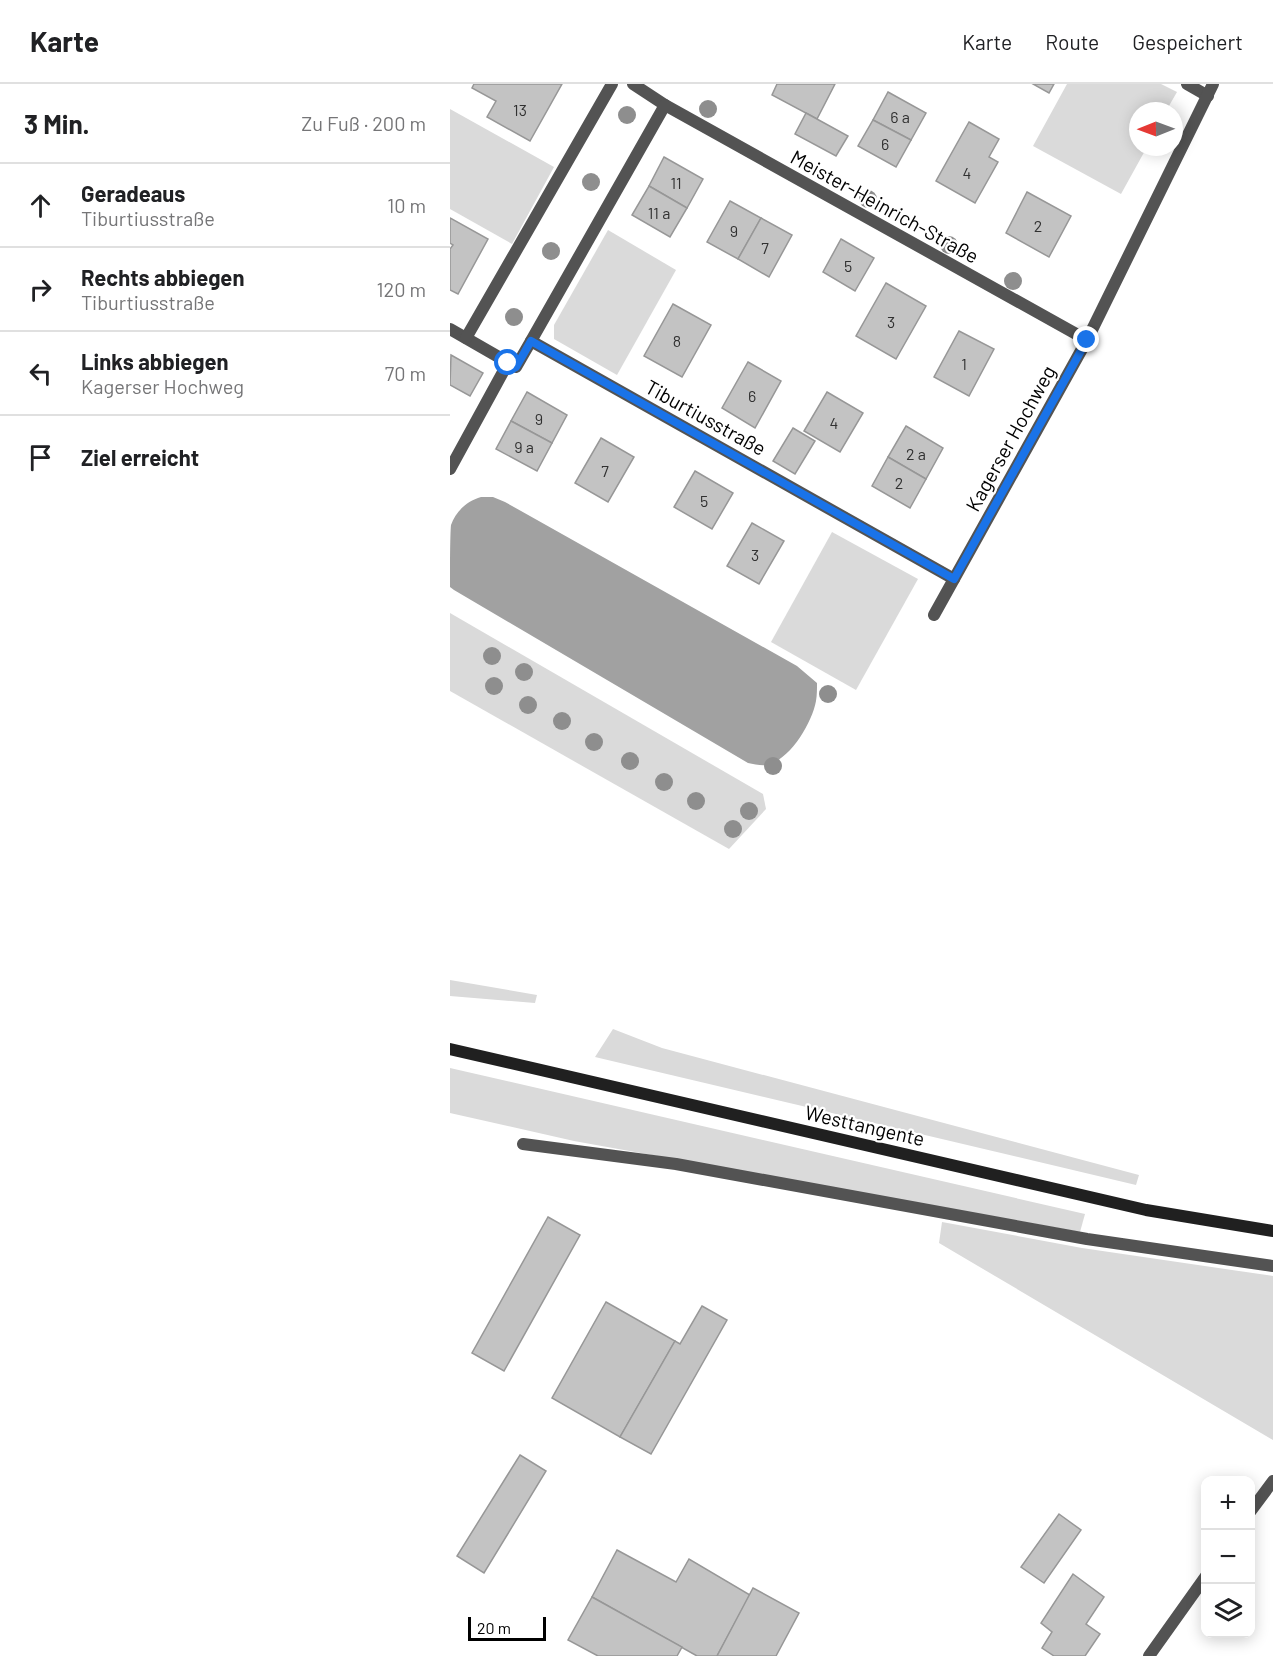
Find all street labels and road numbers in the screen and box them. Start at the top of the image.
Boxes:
street label: Meister-Heinrich-Straße [787,144,983,268]
street label: Kagerser Hochweg [960,361,1060,515]
street label: Tiburtiusstraße [642,374,770,460]
street label: Westtangente [803,1100,927,1150]

